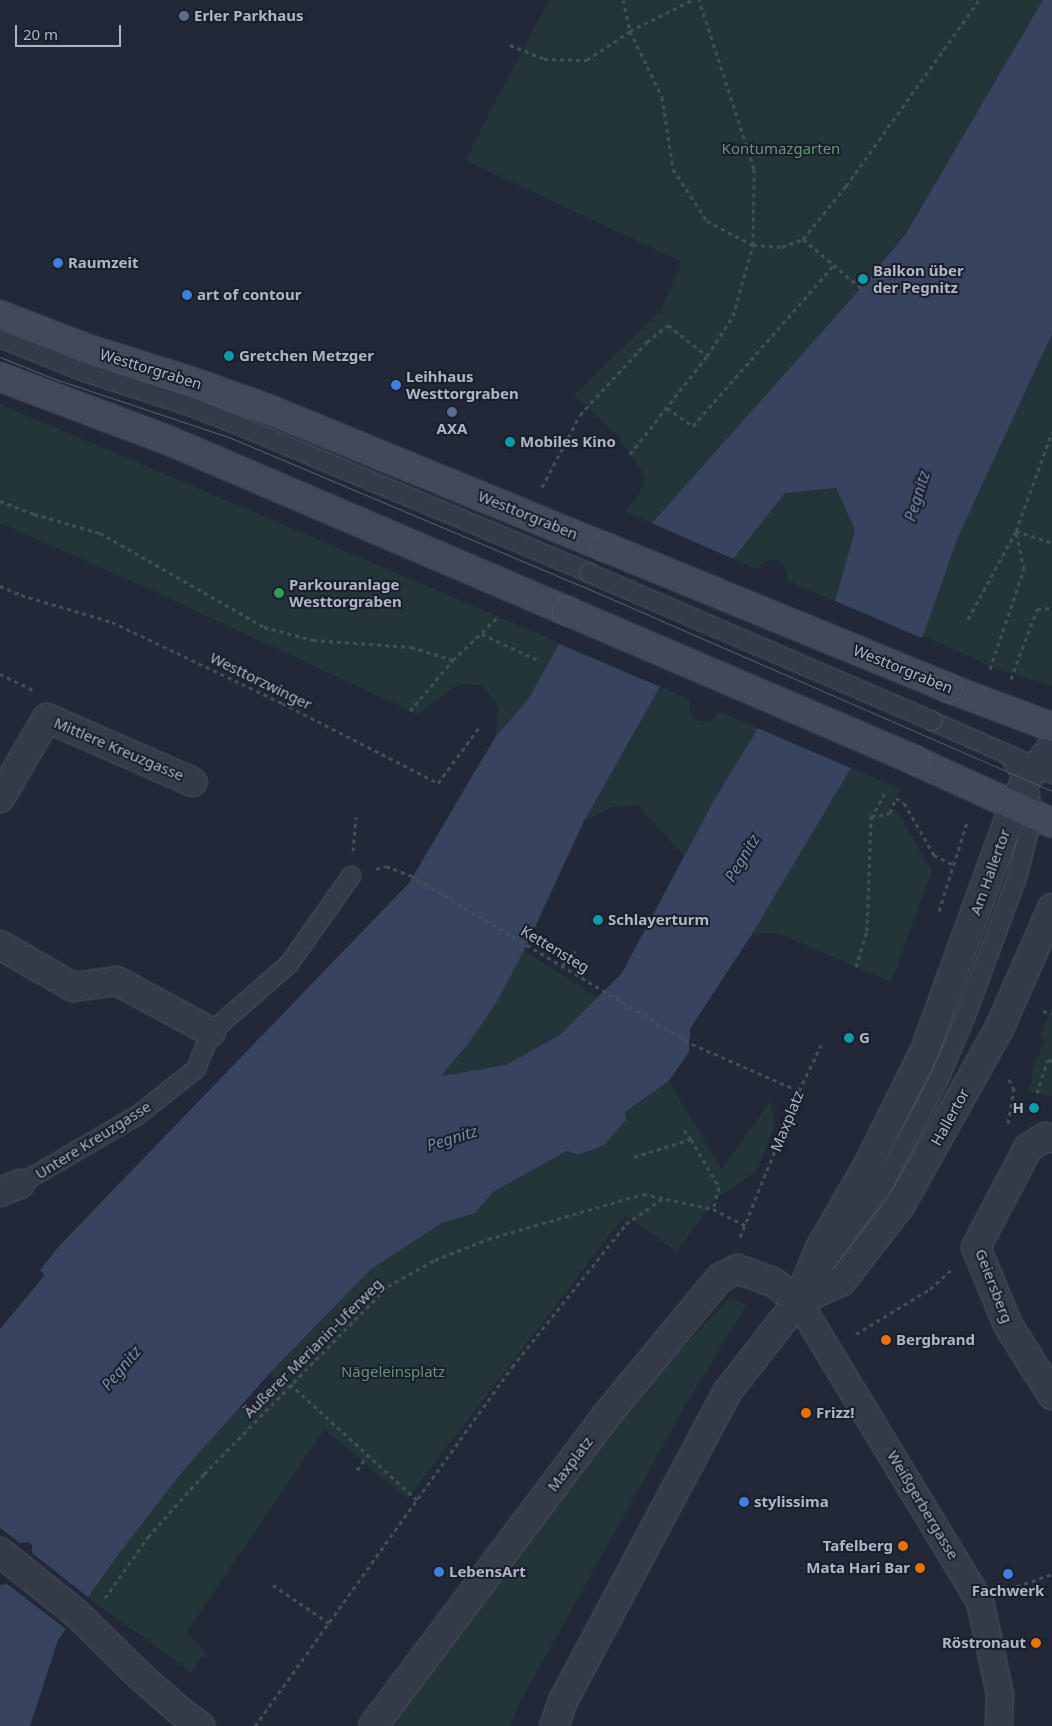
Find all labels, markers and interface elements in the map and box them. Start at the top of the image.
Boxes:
place label: Erler Parkhaus [194,7,303,25]
marker: Erler Parkhaus [178,10,190,22]
scale bar [18,15,124,47]
text: 20 m [23,24,58,44]
park label: Kontumazgarten [722,140,840,158]
place label: Raumzeit [68,254,139,272]
marker: Raumzeit [52,257,64,269]
place label: Balkon über der Pegnitz [873,261,964,296]
marker: Balkon über der Pegnitz [857,273,869,285]
place label: art of contour [197,286,301,304]
marker: art of contour [181,289,193,301]
street label: Westtorgraben [98,345,204,393]
place label: Gretchen Metzger [239,347,374,365]
marker: Gretchen Metzger [223,350,235,362]
place label: Leihhaus Westtorgraben [406,367,519,402]
marker: Leihhaus Westtorgraben [390,379,402,391]
marker: AXA [446,406,458,418]
place label: AXA [437,420,467,438]
place label: Mobiles Kino [520,433,616,451]
marker: Mobiles Kino [504,436,516,448]
water label: Pegnitz [900,468,934,524]
street label: Westtorgraben [476,487,580,543]
place label: Parkouranlage Westtorgraben [289,575,402,610]
marker: Parkouranlage Westtorgraben [273,587,285,599]
street label: Westtorgraben [851,641,955,697]
street label: Westtorzwinger [207,649,315,713]
street label: Mittlere Kreuzgasse [51,713,187,785]
street label: Am Hallertor [966,827,1014,917]
water label: Pegnitz [720,831,764,885]
place label: Schlayerturm [608,911,709,929]
marker: Schlayerturm [592,914,604,926]
street label: Kettensteg [518,922,592,976]
place label: G [859,1029,870,1047]
marker: G [843,1032,855,1044]
street label: Hallertor [927,1085,973,1149]
street label: Maxplatz [767,1088,807,1154]
street label: Untere Kreuzgasse [32,1097,154,1183]
place label: H [1013,1099,1024,1117]
marker: H [1028,1102,1040,1114]
water label: Pegnitz [424,1121,480,1155]
street label: Geiersberg [972,1246,1016,1326]
street label: Äußerer Merianin-Uferweg [240,1275,386,1421]
place label: Bergbrand [896,1331,975,1349]
marker: Bergbrand [880,1334,892,1346]
water label: Pegnitz [97,1342,145,1394]
park label: Nägeleinsplatz [341,1363,445,1381]
place label: Frizz! [816,1404,854,1422]
marker: Frizz! [800,1407,812,1419]
street label: Maxplatz [544,1433,596,1495]
street label: Weißgerbergasse [883,1447,963,1563]
place label: stylissima [754,1493,829,1511]
marker: stylissima [738,1496,750,1508]
place label: Tafelberg [823,1537,893,1555]
marker: Tafelberg [897,1540,909,1552]
place label: Mata Hari Bar [806,1559,910,1577]
marker: Mata Hari Bar [914,1562,926,1574]
place label: LebensArt [449,1563,526,1581]
marker: LebensArt [433,1566,445,1578]
marker: Fachwerk [1002,1568,1014,1580]
place label: Fachwerk [972,1582,1044,1600]
place label: Röstronaut [942,1634,1026,1652]
marker: Röstronaut [1030,1637,1042,1649]

